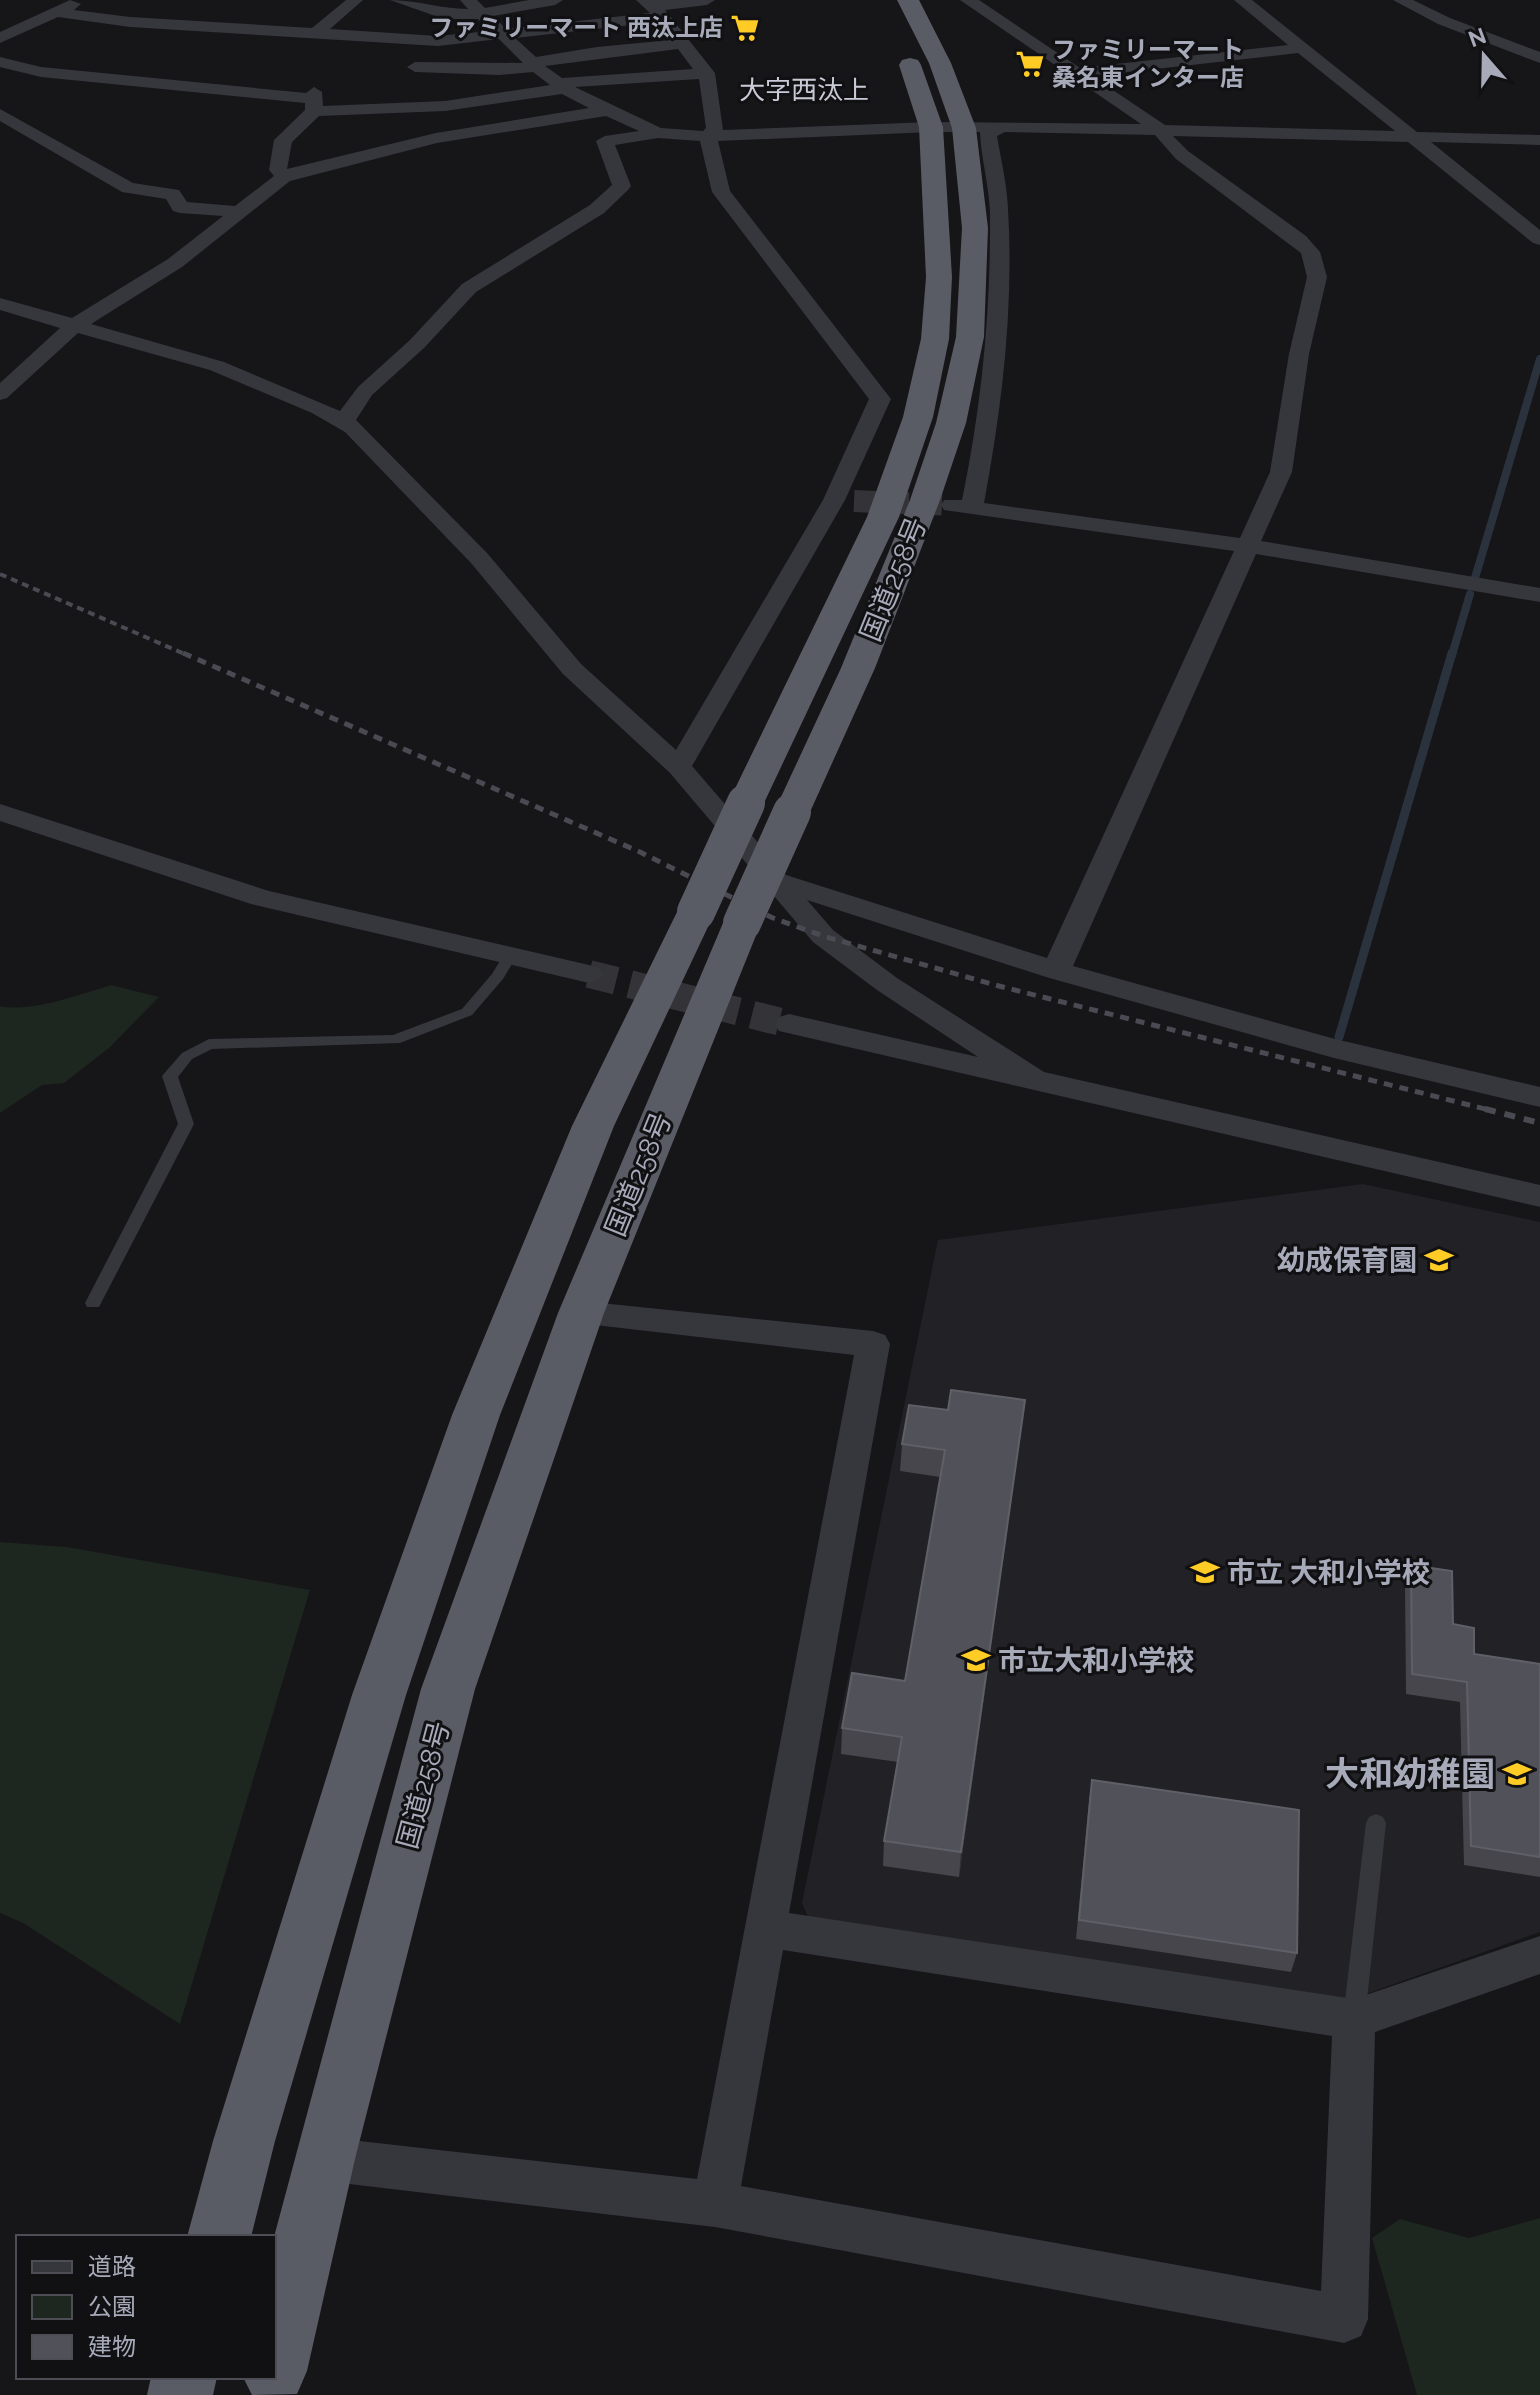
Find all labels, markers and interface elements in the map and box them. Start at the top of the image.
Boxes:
place label: ファミリーマート 西汰上店 [429,13,723,42]
supermarket icon: ファミリーマート 西汰上店 [730,13,760,43]
north arrow [1444,16,1524,96]
text: N [1465,22,1489,52]
place label: ファミリーマート 桑名東インター店 [1052,35,1244,92]
supermarket icon: ファミリーマート 桑名東インター店 [1015,49,1045,79]
district label: 大字西汰上 [739,75,869,105]
street label: 国道258号 [854,513,933,646]
street label: 国道258号 [599,1108,678,1241]
place label: 幼成保育園 [1277,1244,1417,1277]
school or university icon: 幼成保育園 [1424,1245,1454,1275]
place label: 市立 大和小学校 [1227,1556,1430,1589]
school or university icon: 市立 大和小学校 [1190,1557,1220,1587]
place label: 市立大和小学校 [998,1644,1194,1677]
school or university icon: 市立大和小学校 [961,1645,991,1675]
street label: 国道258号 [391,1718,456,1852]
place label: 大和幼稚園 [1325,1754,1495,1794]
school or university icon: 大和幼稚園 [1502,1759,1532,1789]
legend [16,2235,276,2379]
text: 道路 [88,2252,136,2281]
text: 公園 [88,2292,136,2321]
text: 建物 [88,2332,136,2361]

